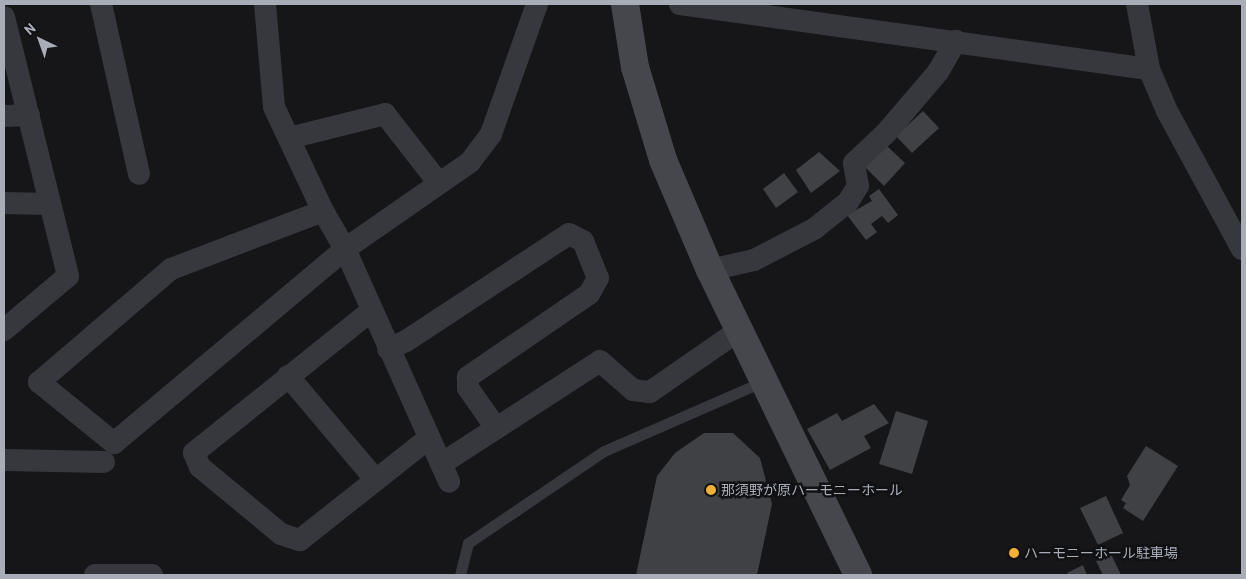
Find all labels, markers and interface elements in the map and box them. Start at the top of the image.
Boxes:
north arrow [15,15,65,65]
text: N [20,19,39,38]
place label: 那須野が原ハーモニーホール [721,482,903,498]
marker: 那須野が原ハーモニーホール [705,484,717,496]
place label: ハーモニーホール駐車場 [1024,545,1178,561]
marker: ハーモニーホール駐車場 [1008,547,1020,559]

